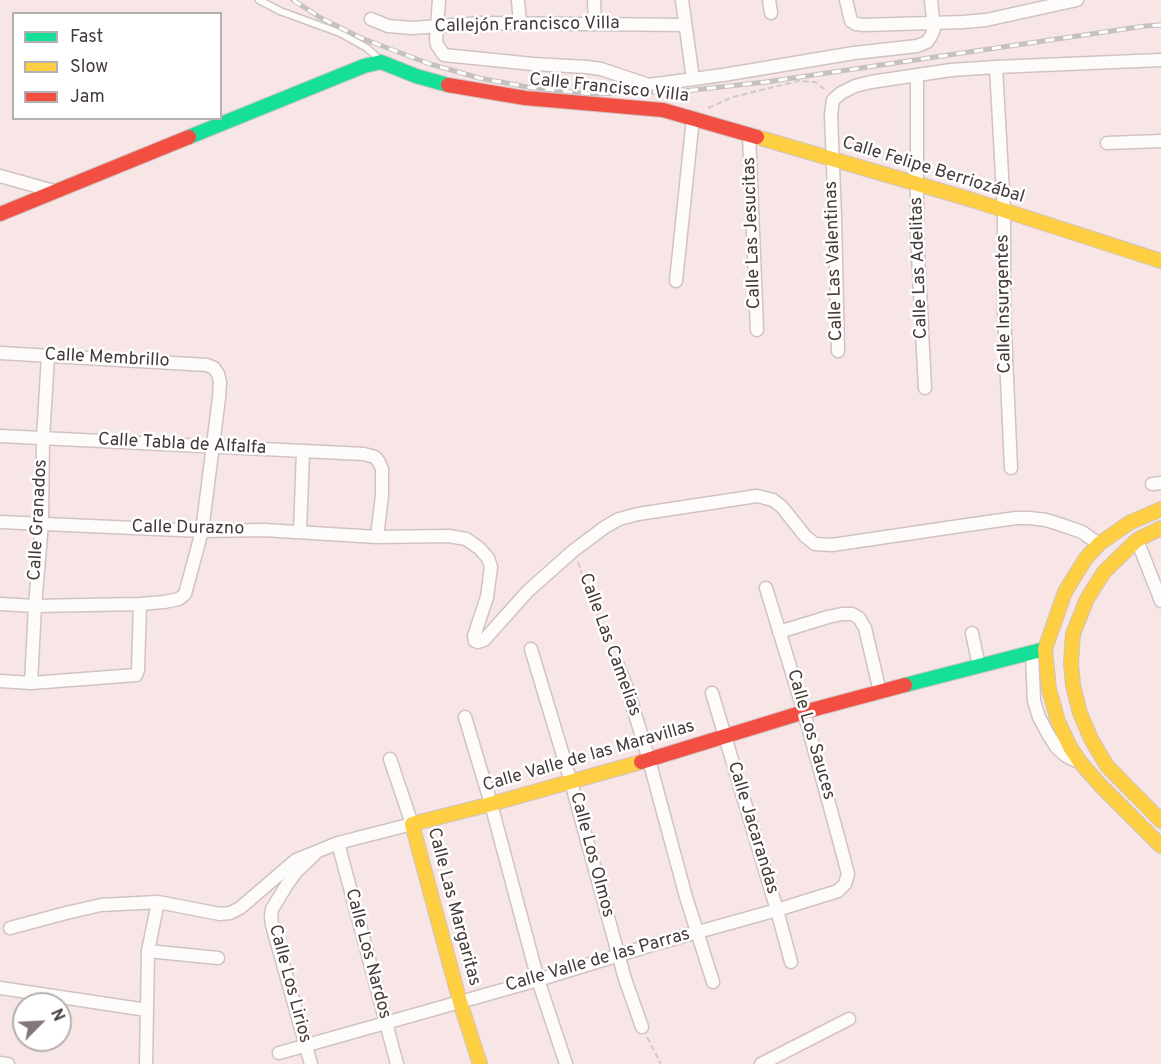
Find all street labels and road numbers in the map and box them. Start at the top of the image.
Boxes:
street label: Callejón Francisco Villa [434,14,620,38]
street label: Calle Francisco Villa [528,70,690,108]
street label: Calle Felipe Berriozábal [839,133,1027,209]
street label: Calle Las Jesucitas [740,156,766,310]
street label: Calle Las Valentinas [821,181,849,341]
street label: Calle Las Adelitas [907,197,933,339]
street label: Calle Insurgentes [993,234,1017,374]
street label: Calle Membrillo [44,345,170,373]
street label: Calle Tabla de Alfalfa [97,430,267,460]
street label: Calle Granados [25,459,53,581]
street label: Calle Durazno [131,517,245,541]
street label: Calle Las Camelias [573,571,645,719]
street label: Calle Los Sauces [781,667,839,803]
street label: Calle Valle de las Maravillas [481,716,697,798]
street label: Calle Jacarandas [722,759,782,897]
street label: Calle Los Olmos [564,790,618,920]
street label: Calle Las Margaritas [421,826,485,988]
street label: Calle Los Nardos [339,887,395,1021]
street label: Calle Los Lirios [263,923,315,1045]
street label: Calle Valle de las Parras [503,924,693,998]

